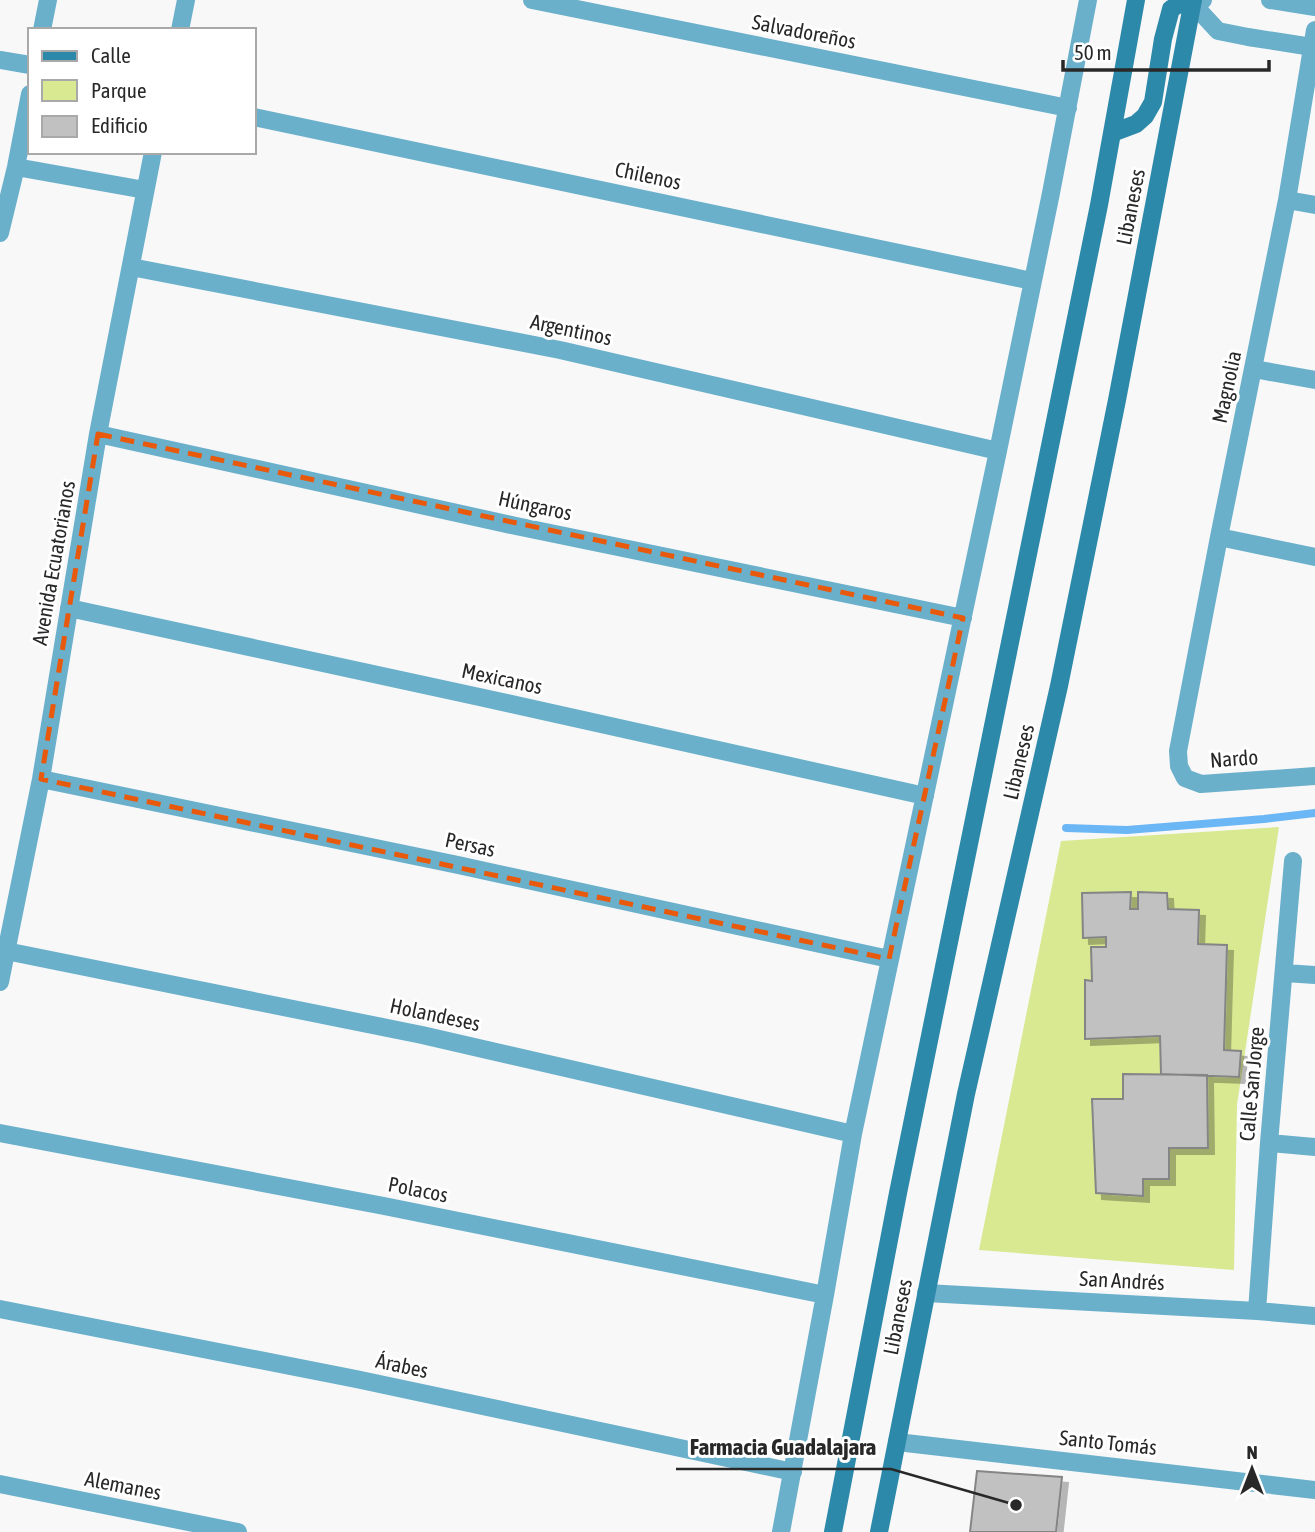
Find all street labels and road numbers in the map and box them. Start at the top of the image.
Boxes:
street label: Salvadoreños [750,9,858,53]
street label: Chilenos [613,156,683,194]
street label: Libaneses [1111,167,1149,247]
street label: Argentinos [528,309,614,349]
street label: Magnolia [1207,349,1245,425]
street label: Avenida Ecuatorianos [27,479,79,647]
street label: Húngaros [496,486,574,524]
street label: Mexicanos [460,658,545,698]
street label: Libaneses [998,722,1038,802]
street label: Nardo [1209,744,1259,772]
street label: Persas [443,827,497,861]
street label: Holandeses [388,993,482,1035]
street label: Calle San Jorge [1234,1026,1268,1142]
street label: Polacos [386,1171,450,1207]
street label: San Andrés [1079,1266,1165,1294]
street label: Libaneses [878,1277,916,1357]
street label: Árabes [374,1348,430,1382]
street label: Santo Tomás [1058,1425,1158,1459]
street label: Alemanes [83,1466,163,1504]

